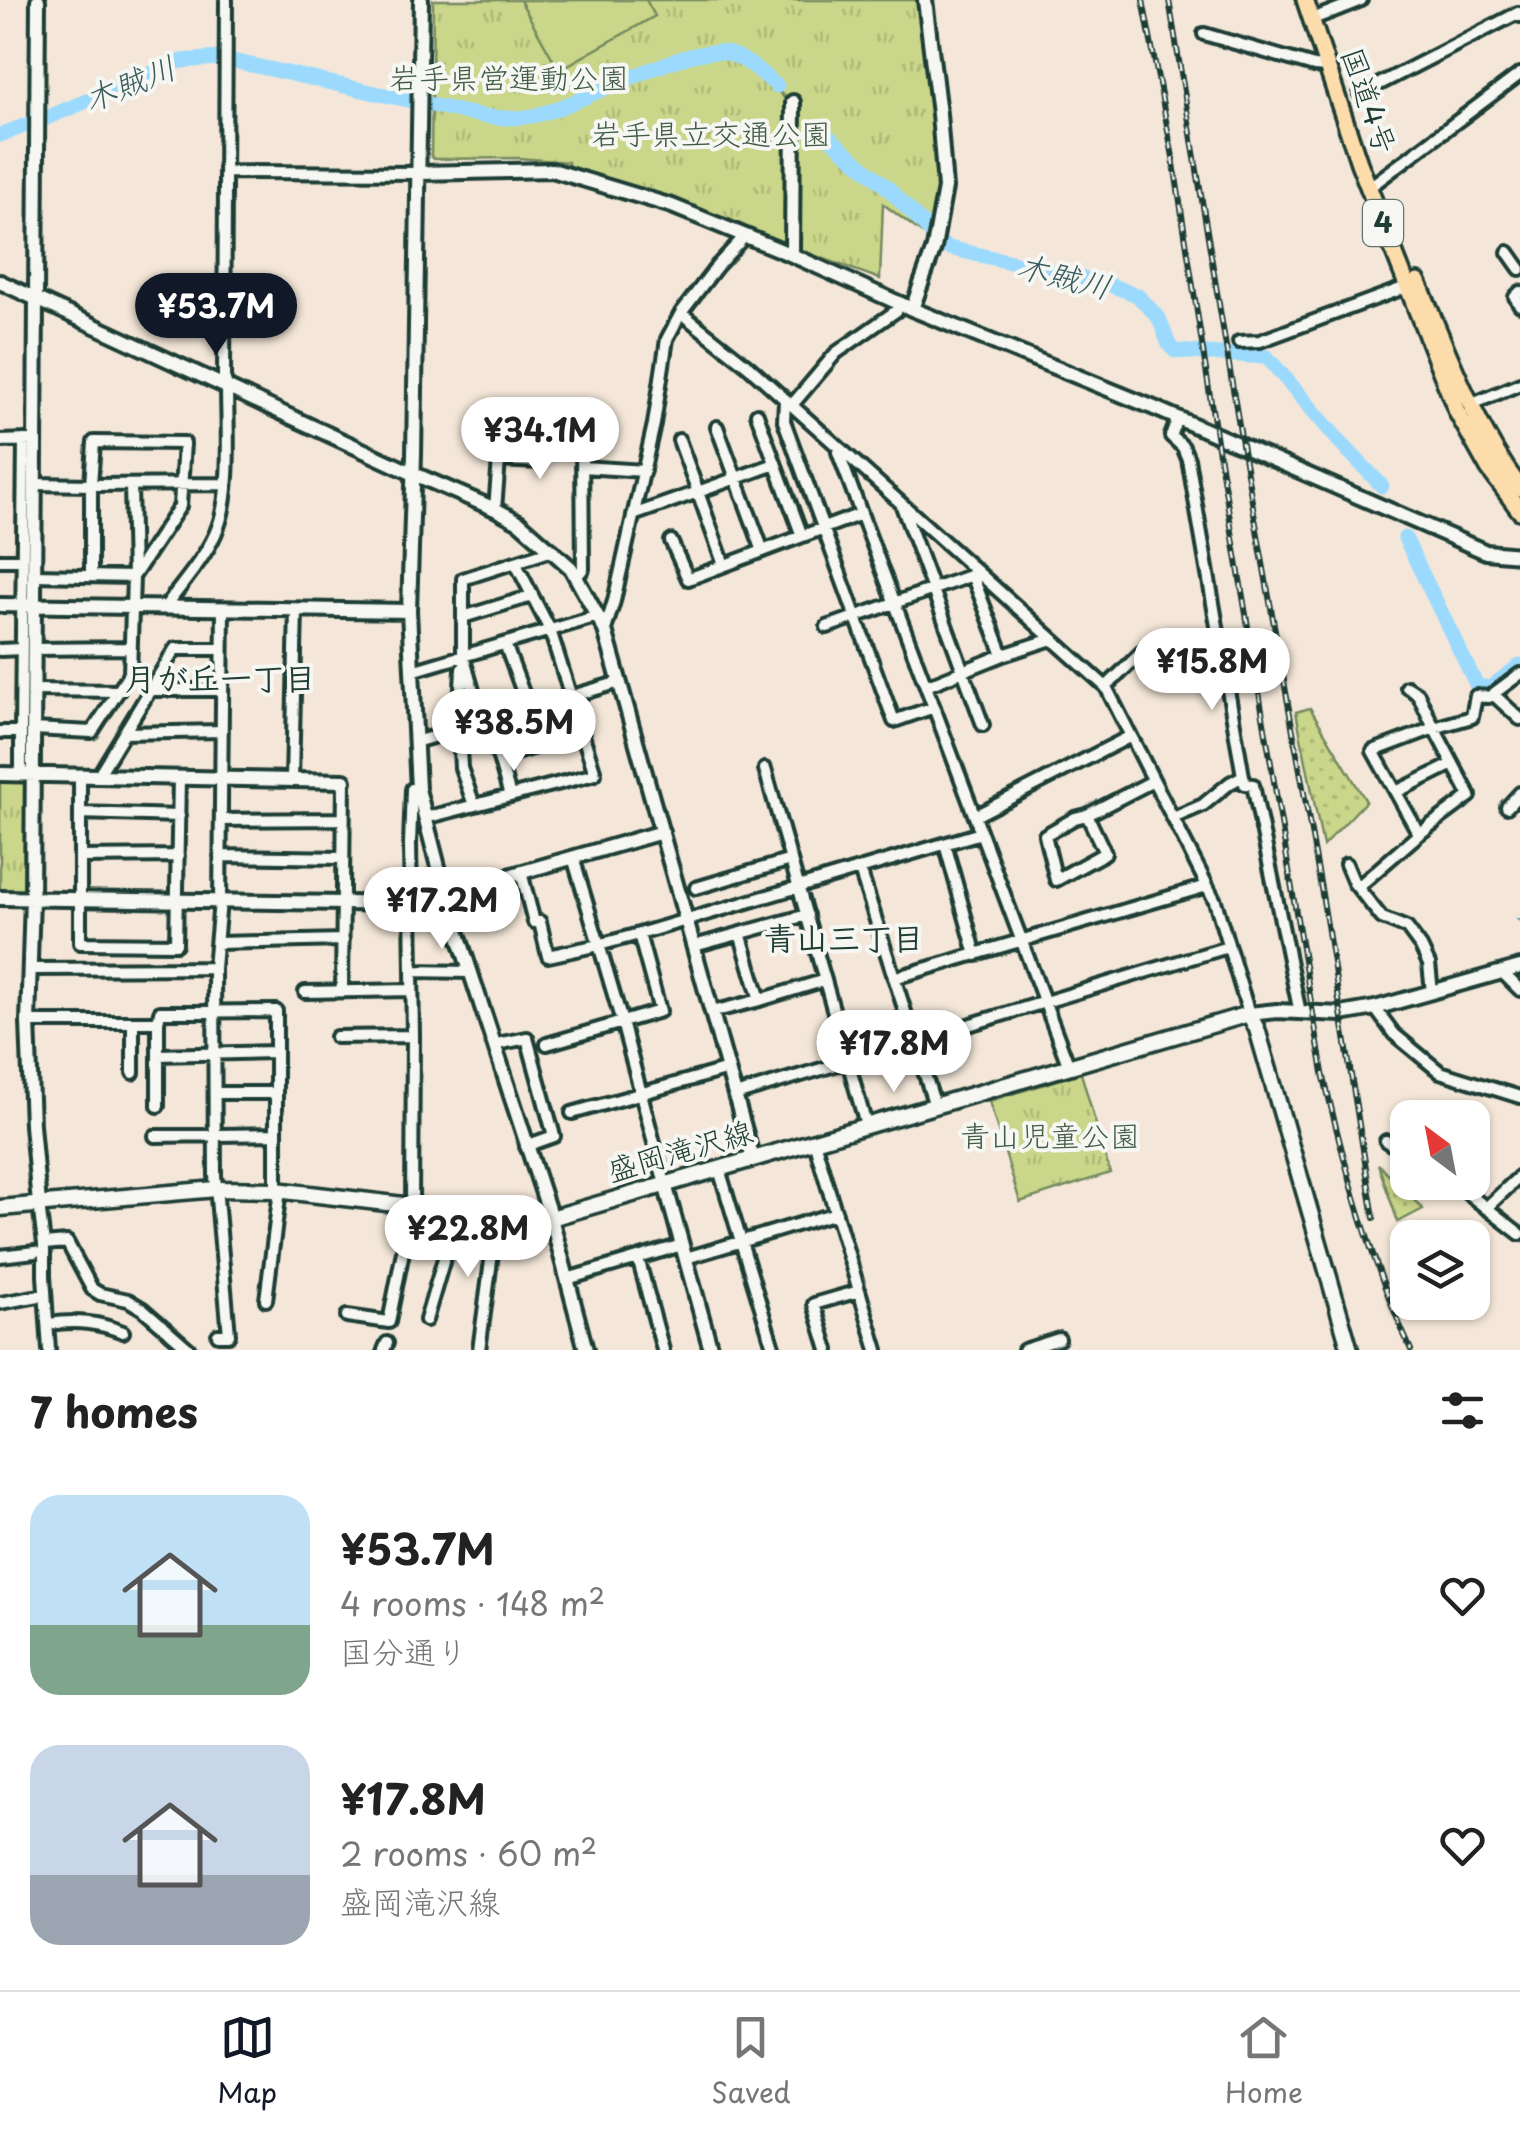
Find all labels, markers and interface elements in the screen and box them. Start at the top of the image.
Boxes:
street label: 国道4号 [1331,41,1410,159]
water label: 木賊川 [76,42,183,122]
park label: 岩手県営運動公園 [389,54,629,99]
park label: 岩手県立交通公園 [591,110,831,155]
road number: 4 [1363,200,1403,246]
water label: 木賊川 [1012,240,1117,310]
pin: ¥53.7M [135,273,297,358]
text: ¥53.7M [157,281,275,329]
pin: ¥34.1M [459,397,621,482]
text: ¥34.1M [483,405,597,453]
pin: ¥15.8M [1131,628,1293,713]
text: ¥15.8M [1156,636,1268,684]
district label: 月が丘一丁目 [124,653,316,701]
pin: ¥38.5M [433,689,595,774]
text: ¥38.5M [454,697,574,745]
pin: ¥17.2M [361,867,523,952]
text: ¥17.2M [385,875,499,923]
district label: 青山三丁目 [764,913,924,961]
pin: ¥17.8M [813,1010,975,1095]
text: ¥17.8M [838,1018,950,1066]
north arrow [1390,1100,1490,1200]
map controls [1390,1100,1490,1320]
street label: 盛岡滝沢線 [601,1107,758,1192]
park label: 青山児童公園 [960,1112,1140,1157]
pin: ¥22.8M [387,1195,549,1280]
text: ¥22.8M [407,1203,529,1251]
button: layers [1390,1220,1490,1320]
text: 7 homes [30,1379,198,1442]
icon: filters [1435,1383,1490,1438]
text: ¥53.7M [340,1516,495,1579]
icon: home [110,1535,230,1655]
icon: heart [1435,1568,1490,1623]
text: 4 rooms · 148 m² [340,1579,605,1627]
text: 国分通り [340,1627,468,1675]
text: ¥17.8M [340,1766,486,1829]
icon: home [110,1785,230,1905]
icon: heart [1435,1818,1490,1873]
text: 2 rooms · 60 m² [340,1829,597,1877]
text: 盛岡滝沢線 [340,1877,500,1925]
tab: Map [217,2010,277,2113]
tab: Saved [711,2010,791,2113]
tab: Home [1225,2010,1303,2113]

